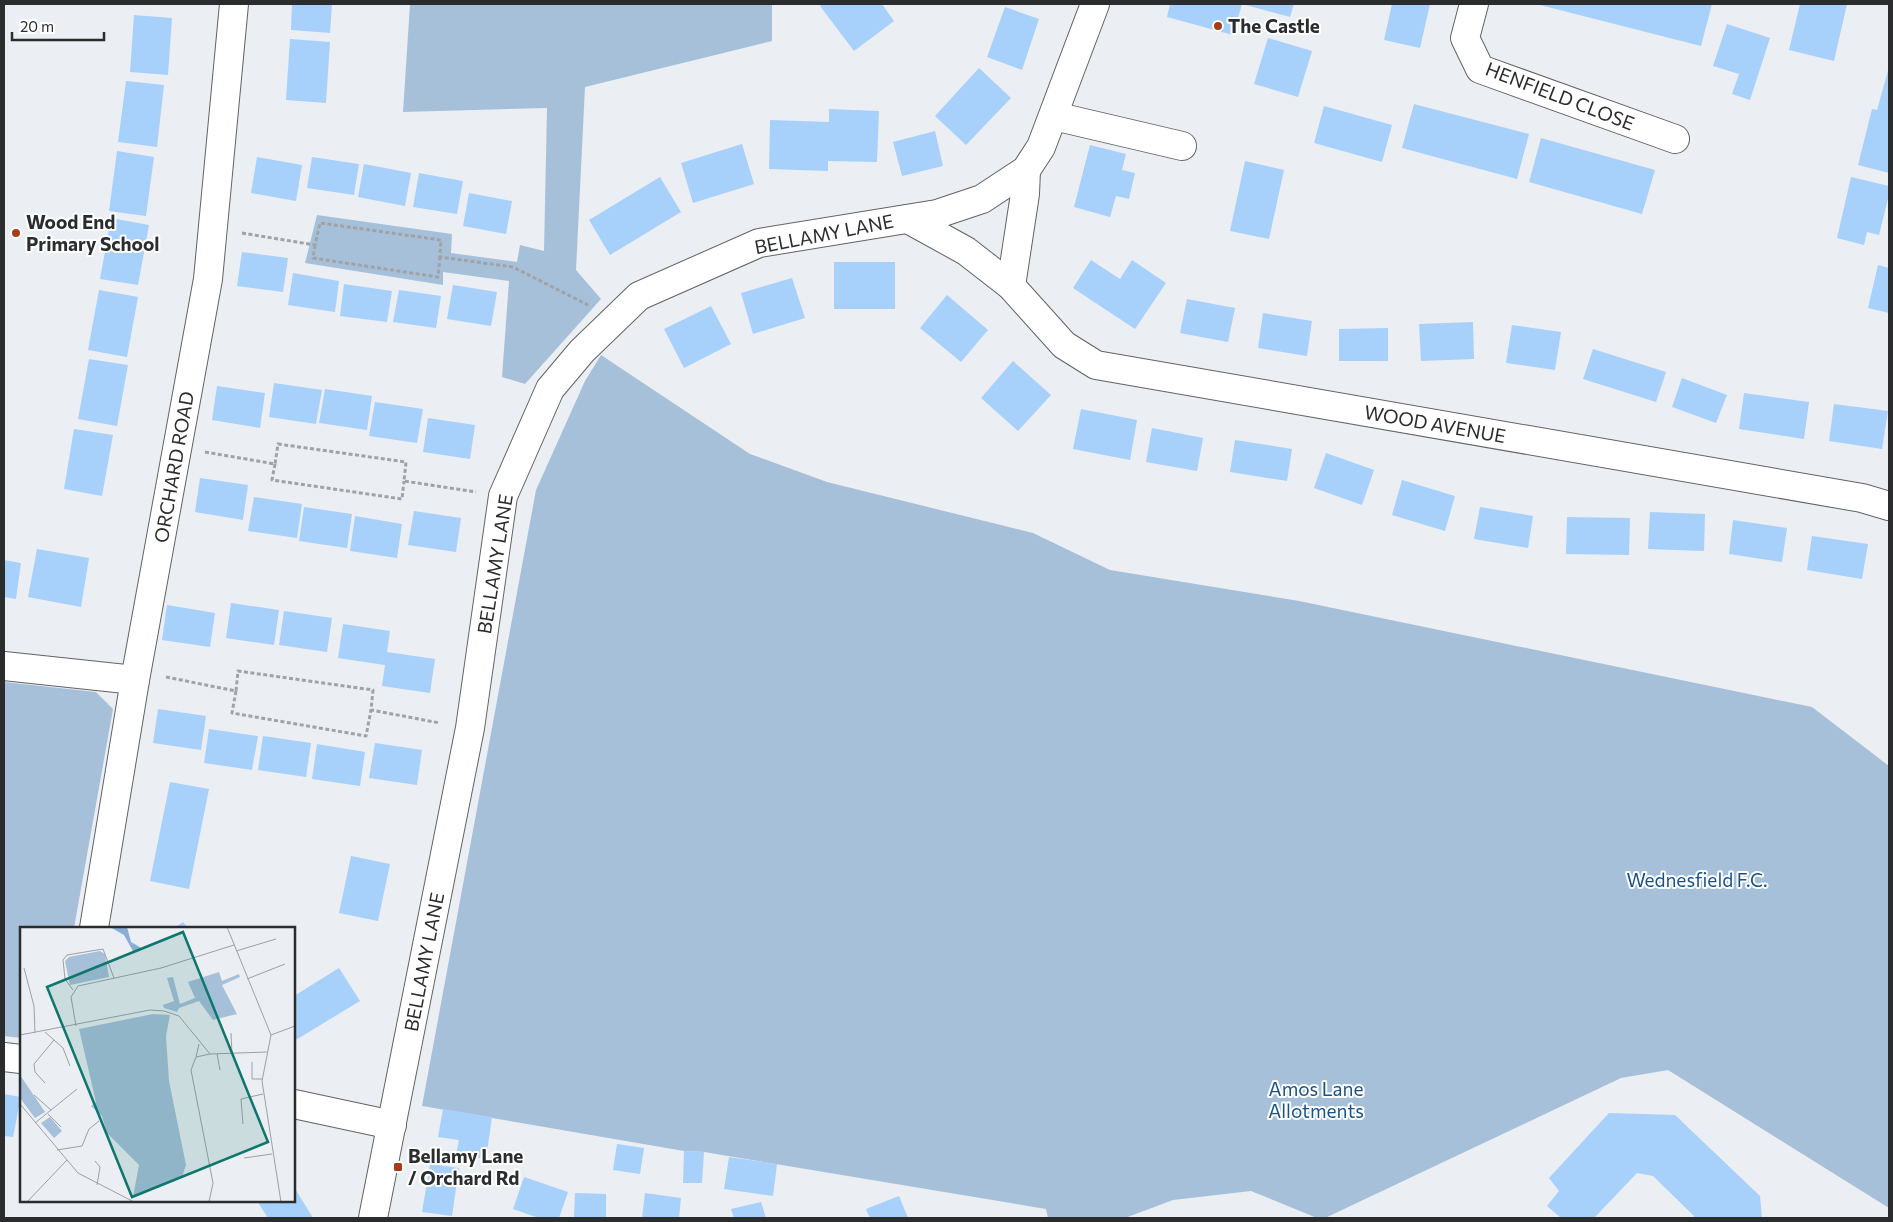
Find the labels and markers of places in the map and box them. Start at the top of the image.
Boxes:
place label: The Castle [1228,14,1320,37]
marker: The Castle [1212,20,1224,32]
place label: Wood End Primary School [26,210,159,255]
marker: Wood End Primary School [10,227,22,239]
place label: Bellamy Lane / Orchard Rd [408,1144,523,1189]
marker: Bellamy Lane / Orchard Rd [392,1161,404,1173]

